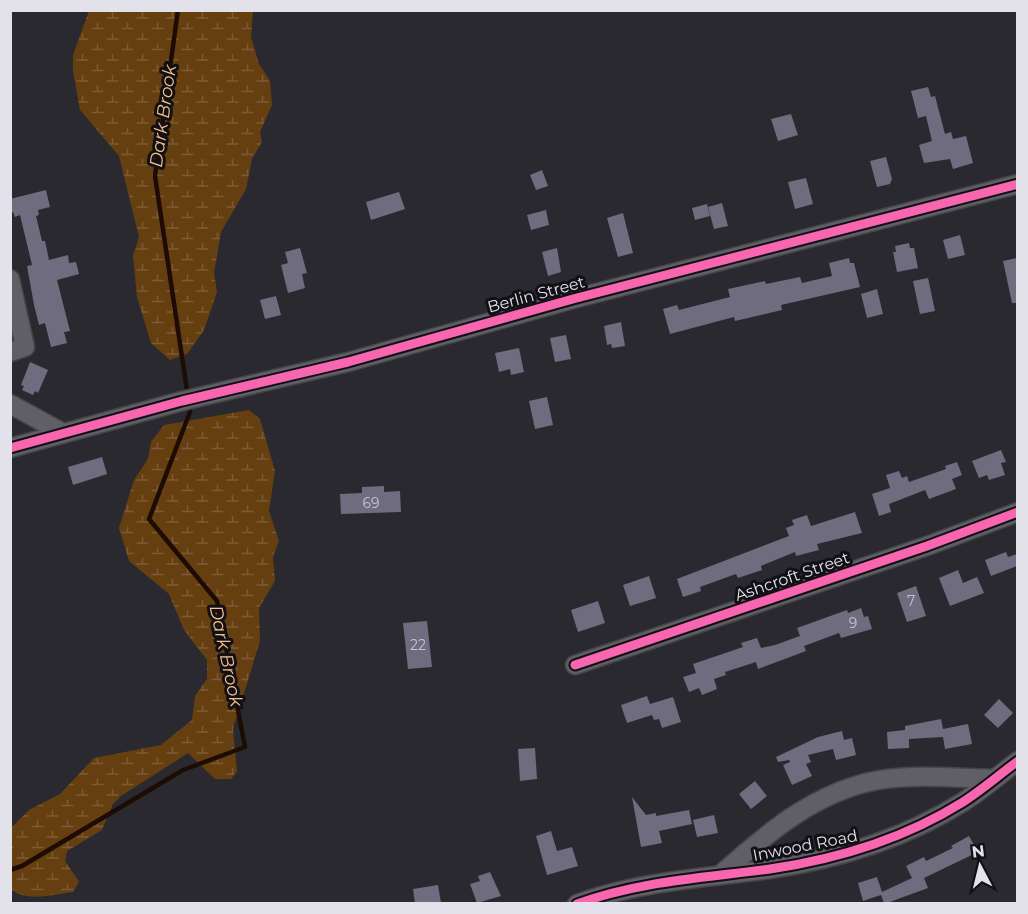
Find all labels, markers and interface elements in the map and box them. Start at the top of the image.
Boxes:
water label: Dark Brook [145,62,181,169]
street label: Berlin Street [485,272,587,317]
house number: 69 [362,494,380,512]
street label: Ashcroft Street [732,548,852,605]
house number: 7 [907,592,915,610]
water label: Dark Brook [204,603,248,710]
house number: 9 [849,614,857,632]
house number: 22 [410,636,426,654]
street label: Inwood Road [751,826,859,865]
north arrow [950,836,1010,896]
text: N [971,841,986,862]

